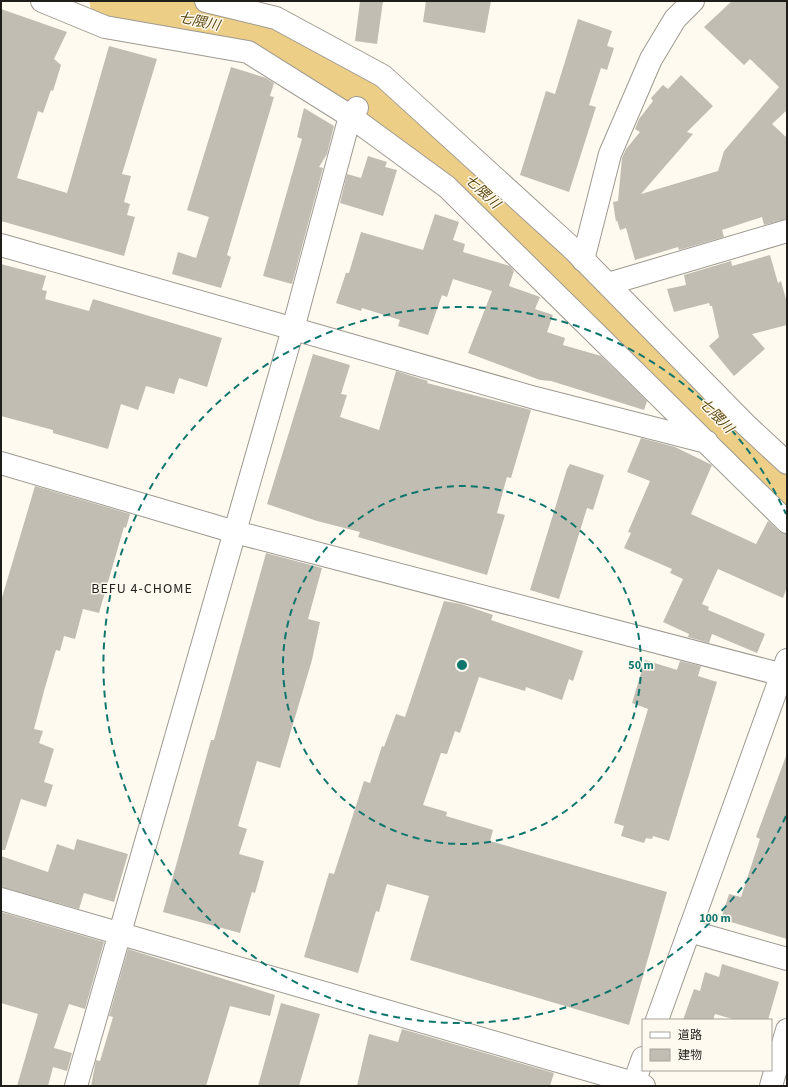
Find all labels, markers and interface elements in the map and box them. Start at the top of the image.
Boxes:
water label: 七隈川 [176,8,224,37]
water label: 七隈川 [460,170,506,215]
water label: 七隈川 [694,394,739,439]
district label: BEFU 4-CHOME [91,579,193,599]
text: 50 m [628,657,654,674]
centre of rings [455,658,469,672]
text: 100 m [699,910,731,927]
legend [642,1019,772,1071]
text: 道路 [678,1027,702,1044]
text: 建物 [678,1047,702,1064]

